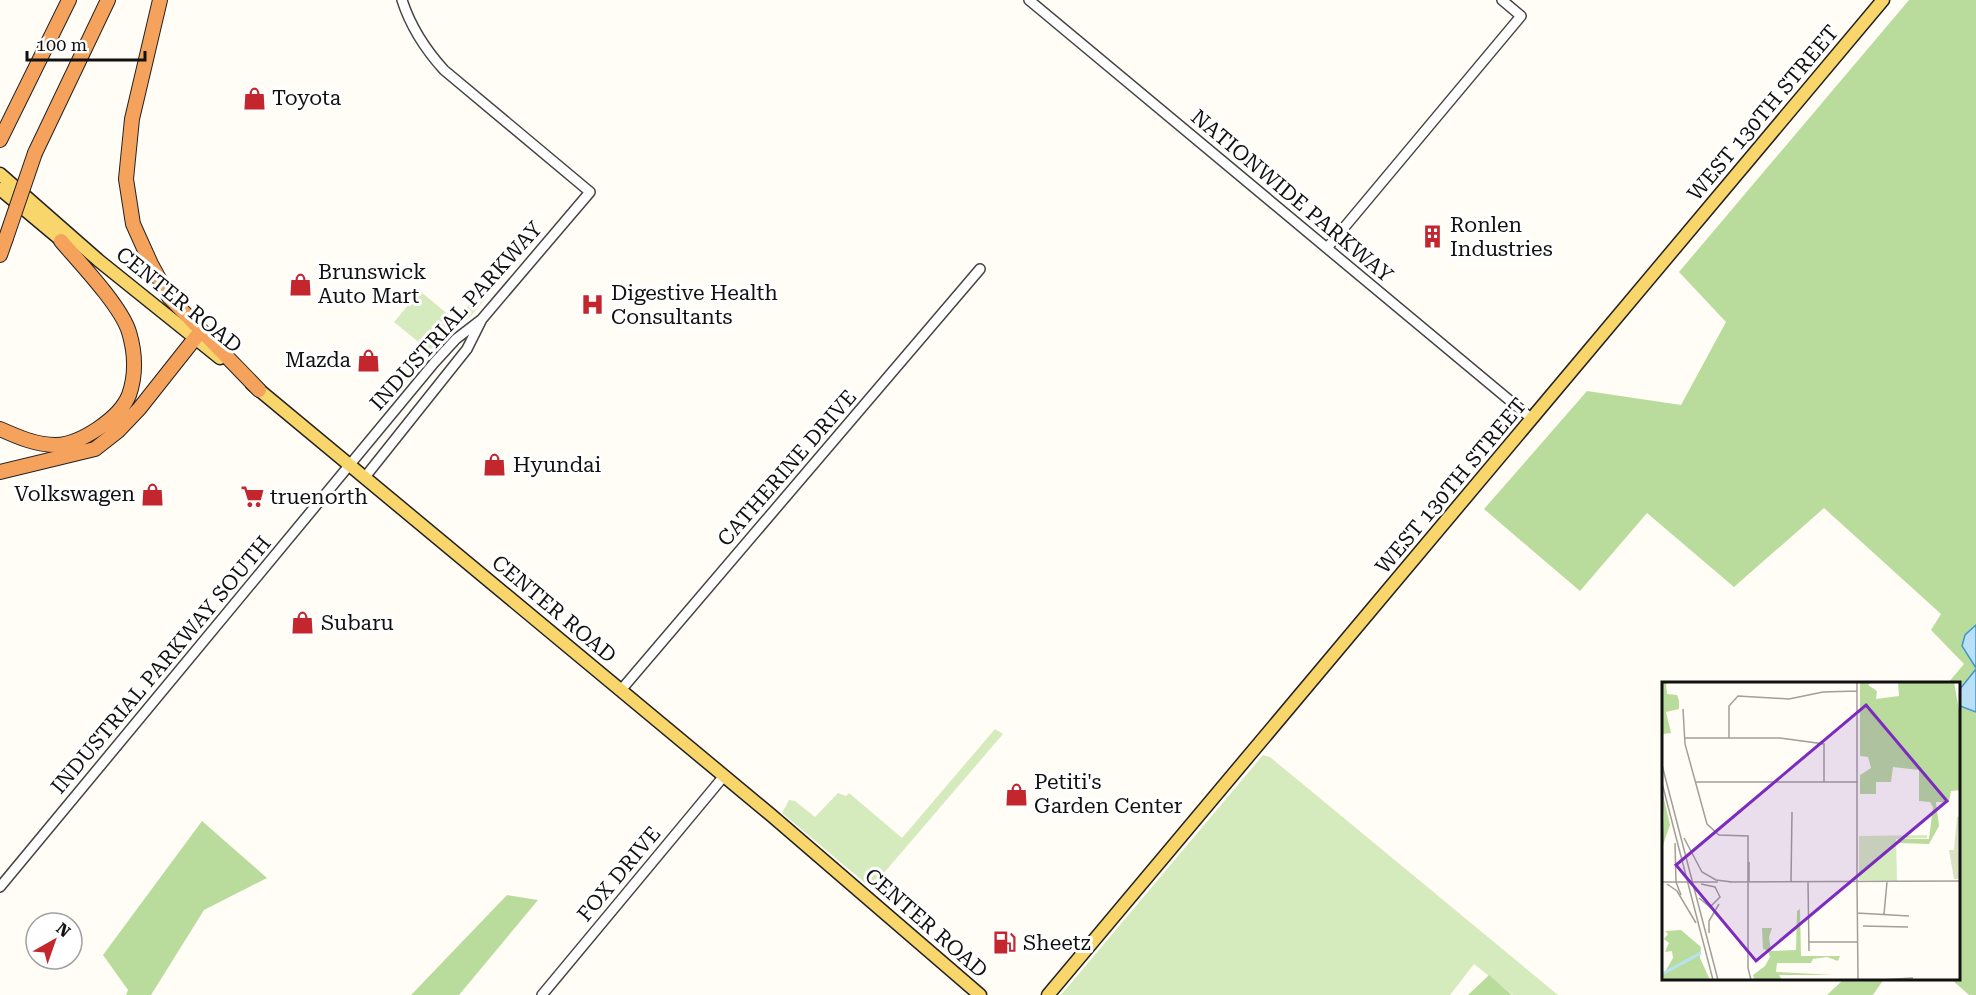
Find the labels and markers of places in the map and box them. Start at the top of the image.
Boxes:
shop icon: Toyota [241,85,267,111]
place label: Toyota [272,86,342,110]
place label: Ronlen Industries [1450,213,1553,261]
building icon: Ronlen Industries [1419,224,1445,250]
place label: Brunswick Auto Mart [318,260,426,308]
shop icon: Brunswick Auto Mart [287,271,313,297]
place label: Digestive Health Consultants [611,281,778,329]
hospital icon: Digestive Health Consultants [580,292,606,318]
shop icon: Mazda [356,347,382,373]
place label: Mazda [285,348,352,372]
shop icon: Hyundai [482,452,508,478]
place label: Hyundai [513,453,602,477]
shop icon: Volkswagen [140,481,166,507]
place label: Volkswagen [14,482,135,506]
supermarket icon: truenorth [239,484,265,510]
place label: truenorth [270,485,368,509]
shop icon: Subaru [290,610,316,636]
place label: Subaru [321,611,394,635]
place label: Petiti's Garden Center [1034,770,1183,818]
shop icon: Petiti's Garden Center [1003,781,1029,807]
fuel station icon: Sheetz [992,930,1018,956]
place label: Sheetz [1023,931,1091,955]

